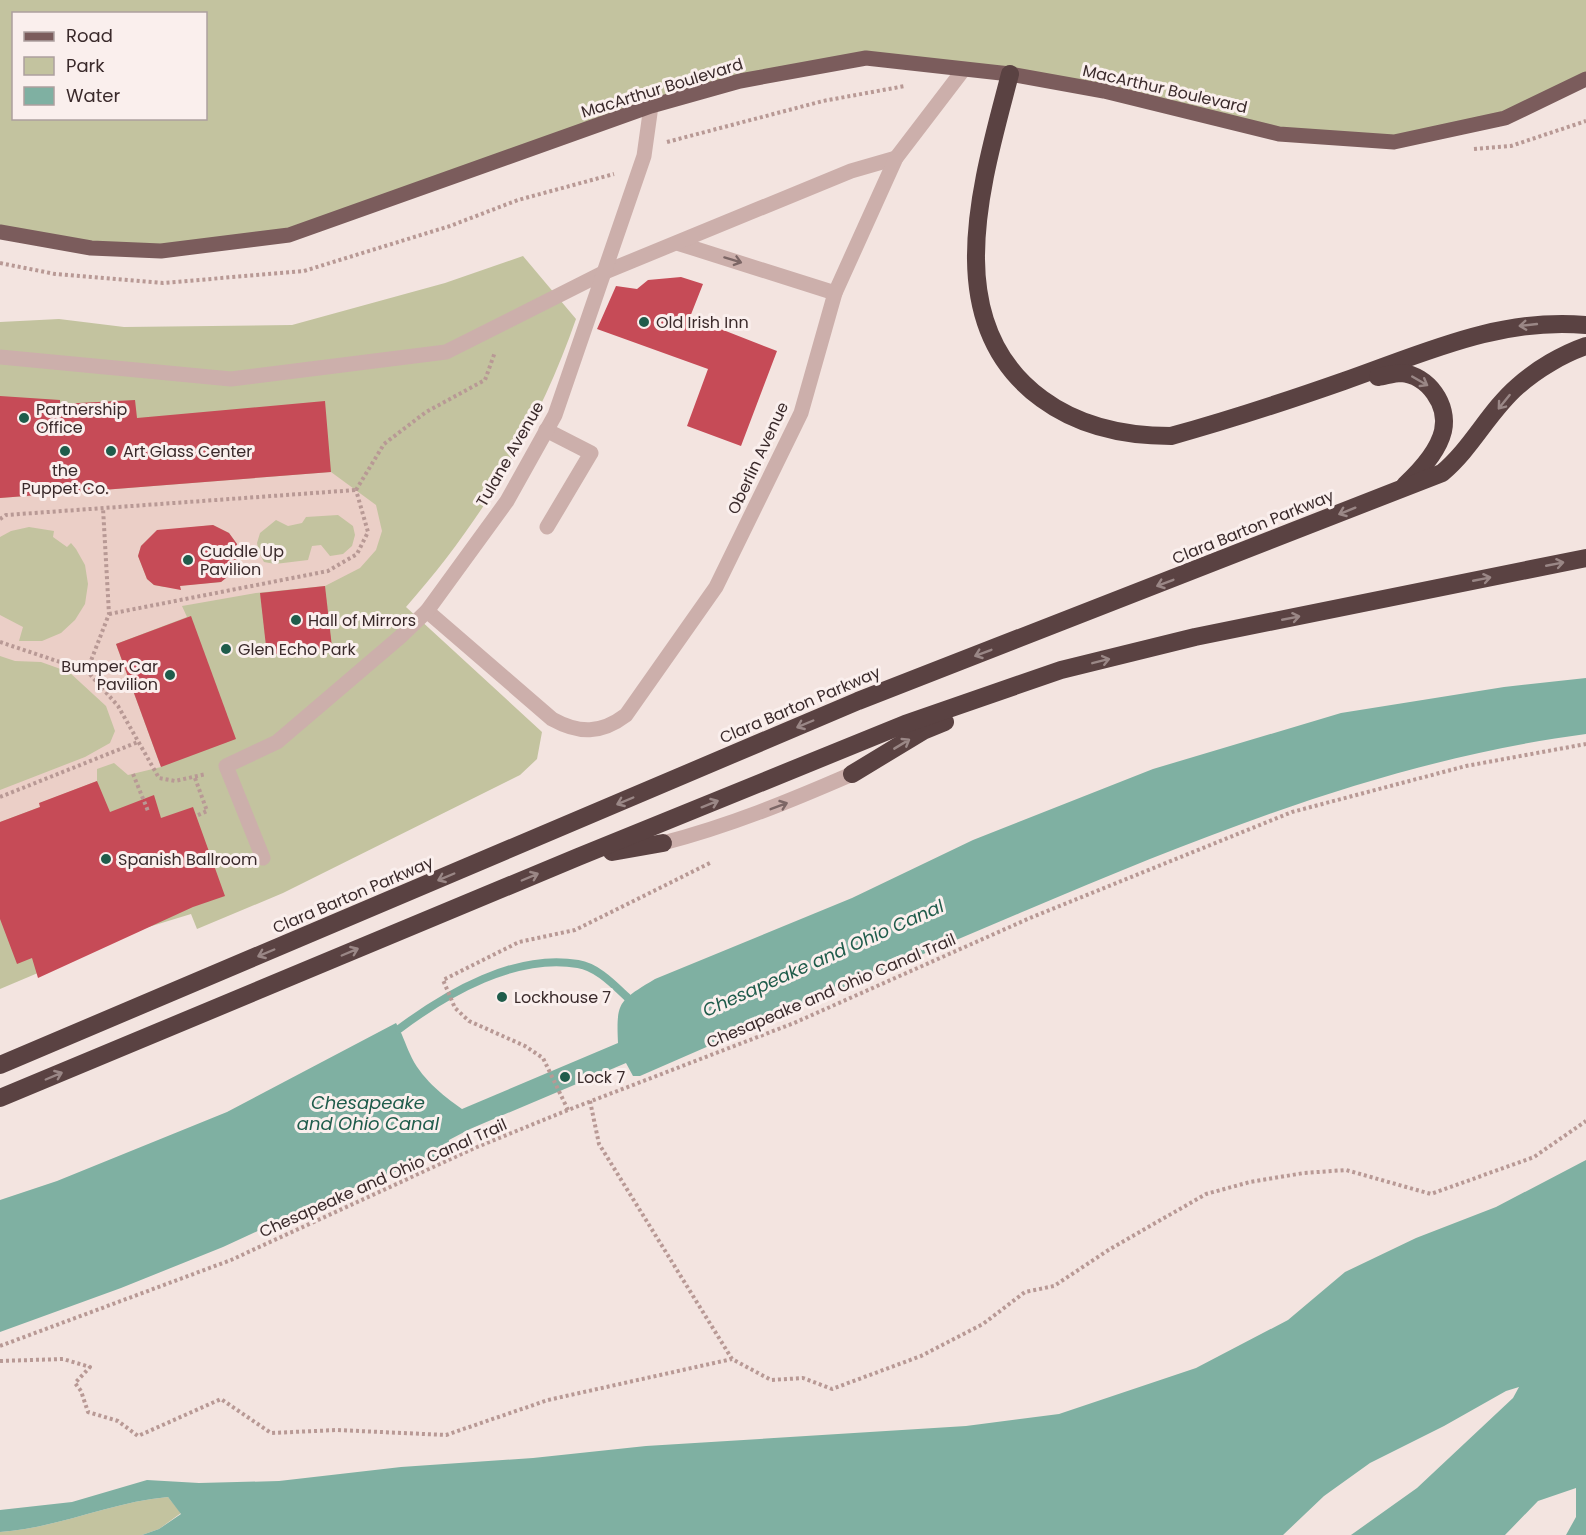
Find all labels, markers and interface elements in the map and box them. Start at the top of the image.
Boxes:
legend [12,12,207,120]
text: Road [66,23,113,48]
street label: MacArthur Boulevard [578,52,746,124]
text: Park [66,53,105,78]
street label: MacArthur Boulevard [1080,59,1250,119]
text: Water [66,83,120,108]
one-way arrow [723,255,742,266]
place label: Old Irish Inn [656,311,749,334]
marker: Old Irish Inn [637,315,651,329]
one-way arrow [1518,320,1538,331]
one-way arrow [1411,375,1428,387]
one-way arrow [1498,394,1511,410]
street label: Tulane Avenue [470,397,550,511]
place label: Partnership Office [36,398,128,439]
street label: Oberlin Avenue [722,398,794,518]
marker: Partnership Office [17,411,31,425]
place label: Art Glass Center [123,440,252,463]
marker: the Puppet Co. [58,444,72,458]
marker: Art Glass Center [104,444,118,458]
place label: the Puppet Co. [21,459,109,500]
street label: Clara Barton Parkway [1169,484,1337,570]
one-way arrow [1338,506,1356,517]
place label: Cuddle Up Pavilion [200,540,284,581]
marker: Cuddle Up Pavilion [181,553,195,567]
one-way arrow [1545,558,1564,569]
one-way arrow [1472,573,1491,584]
one-way arrow [1157,578,1175,589]
place label: Hall of Mirrors [308,609,416,632]
one-way arrow [1281,612,1300,623]
marker: Hall of Mirrors [289,613,303,627]
place label: Glen Echo Park [238,638,357,661]
marker: Glen Echo Park [219,642,233,656]
one-way arrow [975,648,993,659]
one-way arrow [1091,654,1110,666]
place label: Bumper Car Pavilion [61,655,158,696]
street label: Clara Barton Parkway [716,661,884,749]
marker: Bumper Car Pavilion [163,668,177,682]
one-way arrow [796,719,814,730]
one-way arrow [893,737,910,749]
one-way arrow [617,795,635,807]
one-way arrow [700,798,718,809]
one-way arrow [769,800,788,811]
place label: Spanish Ballroom [118,848,258,871]
street label: Clara Barton Parkway [269,851,437,939]
marker: Spanish Ballroom [99,852,113,866]
one-way arrow [521,871,539,882]
one-way arrow [437,872,456,883]
water label: Chesapeake and Ohio Canal [698,893,948,1023]
street label: Chesapeake and Ohio Canal Trail [703,928,959,1054]
one-way arrow [341,946,359,957]
one-way arrow [258,948,276,960]
place label: Lockhouse 7 [514,986,611,1009]
marker: Lockhouse 7 [495,990,509,1004]
place label: Lock 7 [577,1066,625,1089]
one-way arrow [44,1070,63,1081]
marker: Lock 7 [558,1070,572,1084]
water label: Chesapeake and Ohio Canal [297,1090,440,1136]
street label: Chesapeake and Ohio Canal Trail [256,1113,510,1243]

